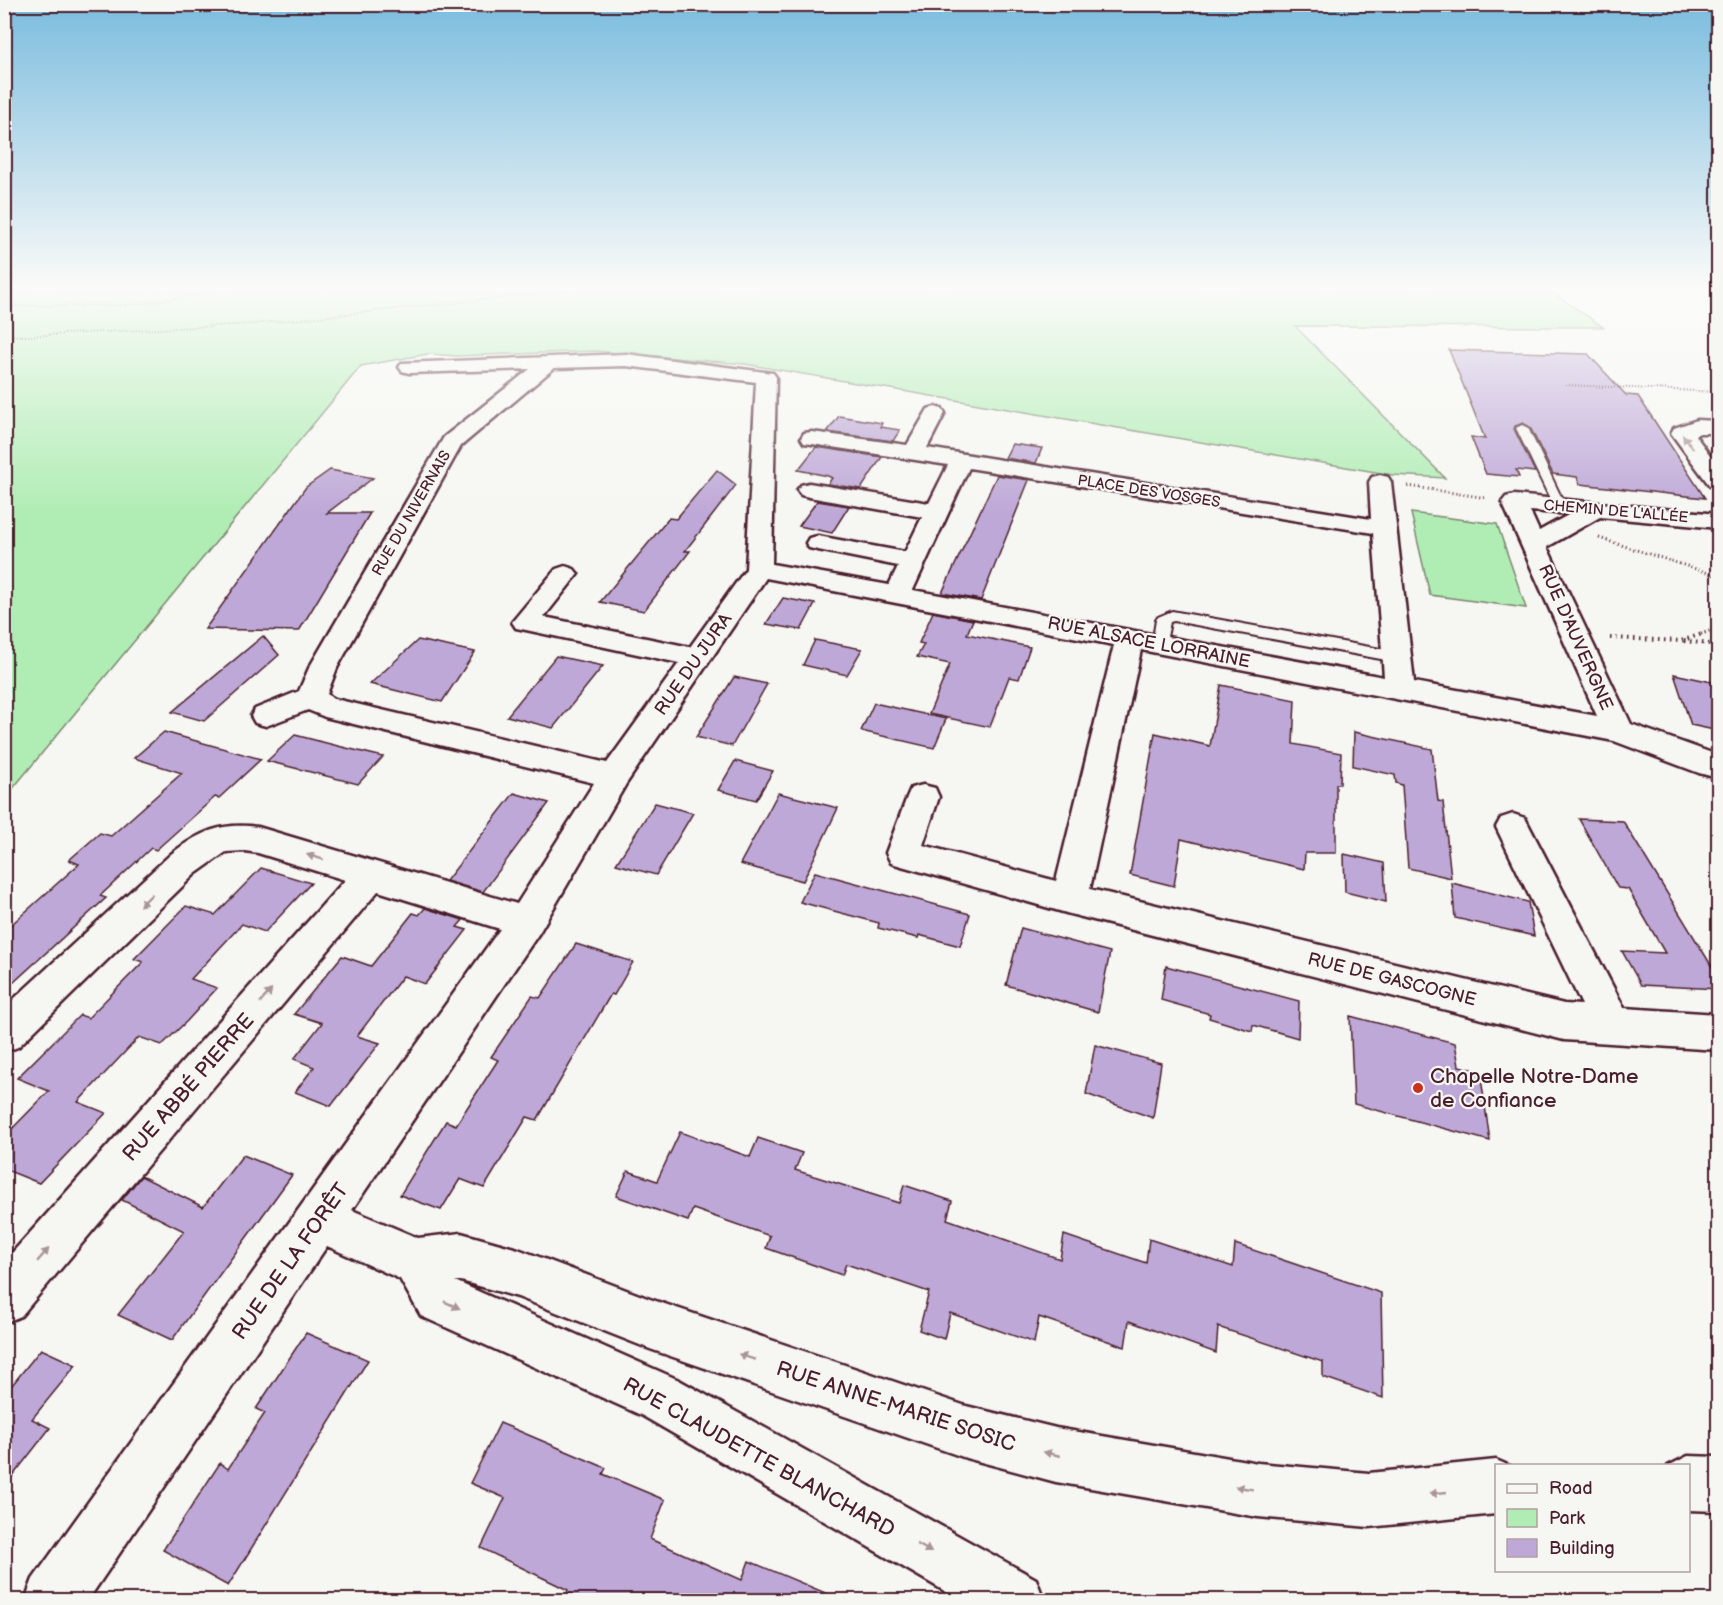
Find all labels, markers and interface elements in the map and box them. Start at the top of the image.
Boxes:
one-way arrow [1683,434,1695,449]
street label: RUE DU NIVERNAIS [368,447,455,579]
street label: PLACE DES VOSGES [1076,471,1222,512]
street label: CHEMIN DE L'ALLÉE [1543,496,1689,527]
street label: RUE D'AUVERGNE [1534,561,1617,713]
street label: RUE DU JURA [651,609,736,719]
street label: RUE ALSACE LORRAINE [1046,613,1252,672]
one-way arrow [306,852,324,861]
one-way arrow [139,892,153,906]
street label: RUE DE GASCOGNE [1305,948,1478,1011]
one-way arrow [259,989,272,1004]
street label: RUE ABBÉ PIERRE [117,1008,259,1166]
place label: Chapelle Notre-Dame de Confiance [1430,1064,1638,1113]
marker: Chapelle Notre-Dame de Confiance [1411,1081,1425,1095]
street label: RUE DE LA FORÊT [227,1178,354,1344]
one-way arrow [36,1248,49,1263]
one-way arrow [444,1301,461,1310]
one-way arrow [737,1352,755,1362]
street label: RUE ANNE-MARIE SOSIC [773,1356,1019,1457]
street label: RUE CLAUDETTE BLANCHARD [619,1372,899,1543]
one-way arrow [1043,1449,1062,1459]
legend [1495,1464,1690,1572]
text: Road [1549,1478,1593,1499]
one-way arrow [1235,1483,1254,1492]
one-way arrow [1429,1488,1448,1498]
text: Park [1549,1508,1585,1529]
text: Building [1549,1538,1615,1559]
one-way arrow [916,1542,932,1553]

